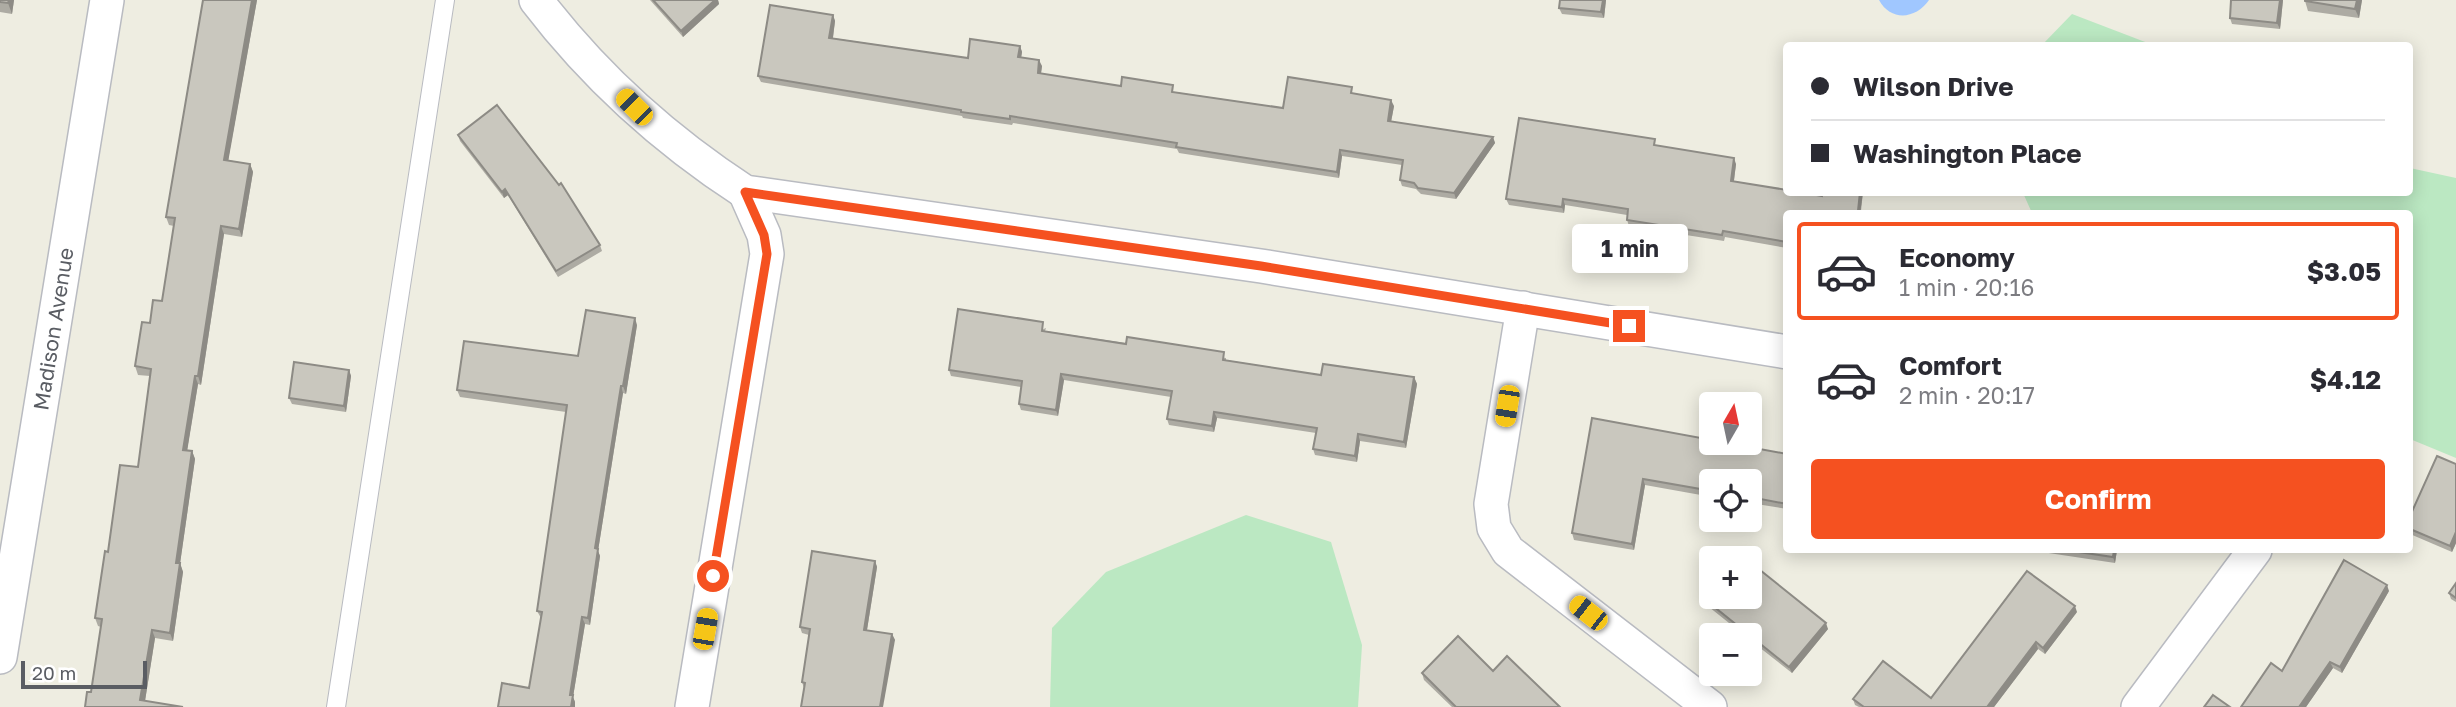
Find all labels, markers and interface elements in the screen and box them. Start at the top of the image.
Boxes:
text: Wilson Drive [1853,71,2014,102]
car [612,85,657,129]
text: Washington Place [1853,138,2082,169]
callout: 1 min [1571,224,1687,274]
text: 1 min [1601,234,1659,262]
icon: car [1815,240,1878,303]
text: Economy [1899,242,2015,273]
street label: Madison Avenue [27,246,79,412]
text: $3.05 [2307,256,2381,287]
text: 1 min · 20:16 [1899,273,2035,301]
route end [1613,310,1645,342]
icon: car [1815,348,1878,411]
text: Comfort [1899,350,2002,381]
text: $4.12 [2310,364,2381,395]
text: 2 min · 20:17 [1899,381,2035,409]
car [1494,384,1521,428]
north arrow [1699,392,1762,455]
map controls [1699,392,1762,686]
button: Confirm [1811,459,2385,539]
button: locate [1699,469,1762,532]
button: + [1699,546,1762,609]
route start [697,560,729,592]
car [1565,592,1612,634]
car [692,606,719,652]
button: − [1699,623,1762,686]
scale bar [21,658,147,690]
text: 20 m [32,661,76,684]

